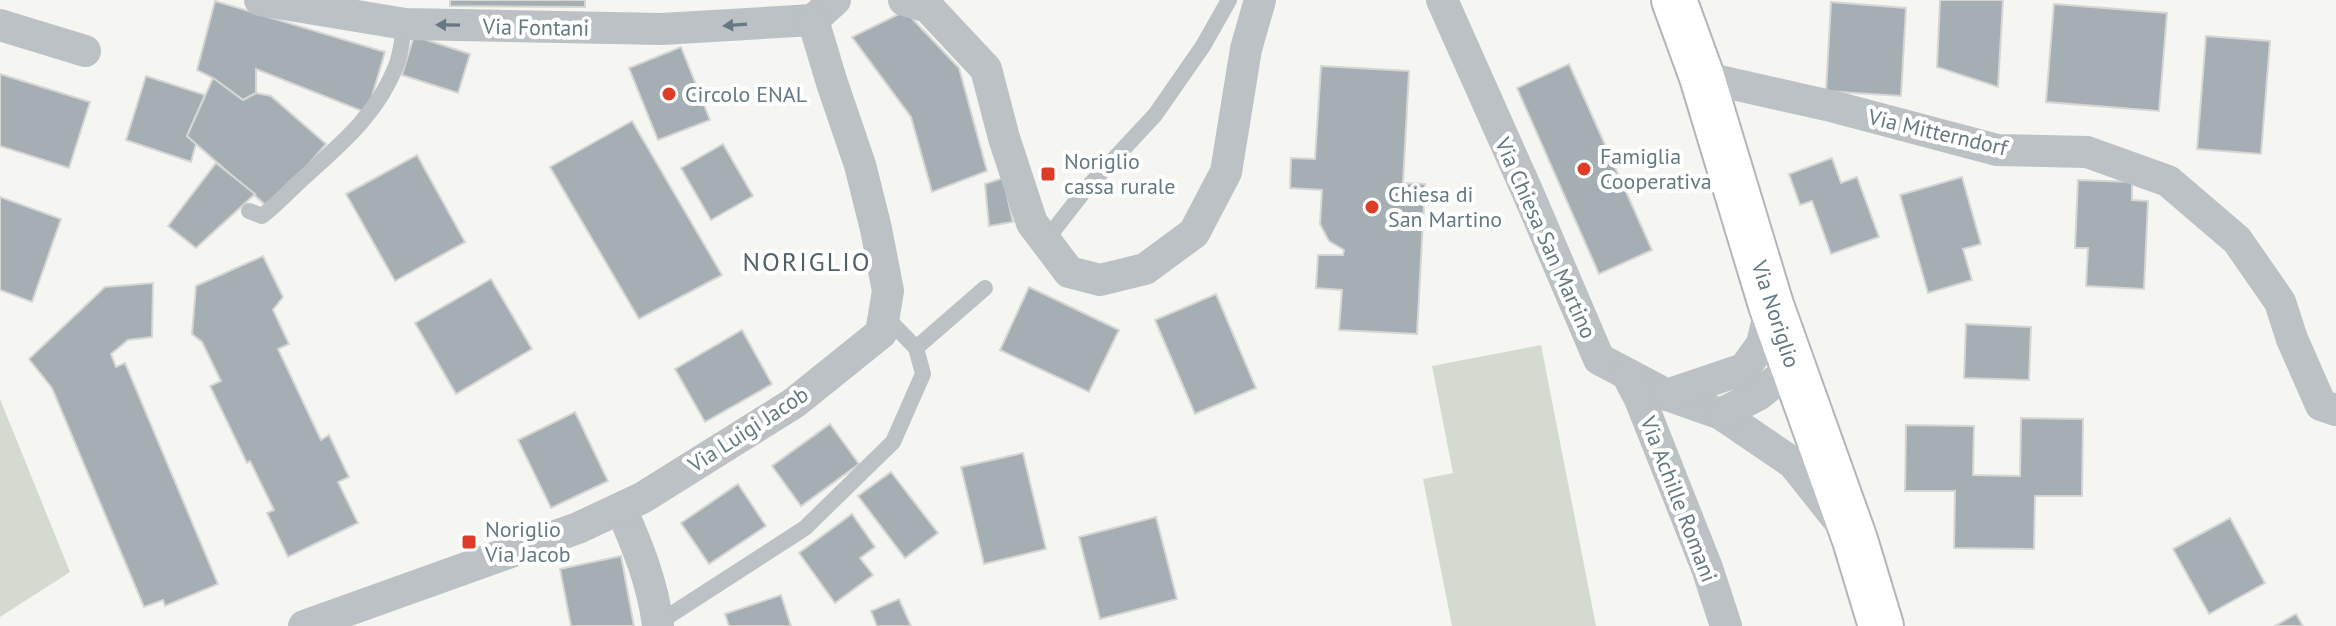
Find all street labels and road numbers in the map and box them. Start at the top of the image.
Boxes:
street label: Via Fontani [481,12,590,42]
street label: Via Mitterndorf [1865,102,2011,162]
street label: Via Chiesa San Martino [1489,132,1603,343]
street label: Via Noriglio [1745,256,1806,371]
street label: Via Luigi Jacob [682,380,813,479]
street label: Via Achille Romani [1634,411,1723,586]

